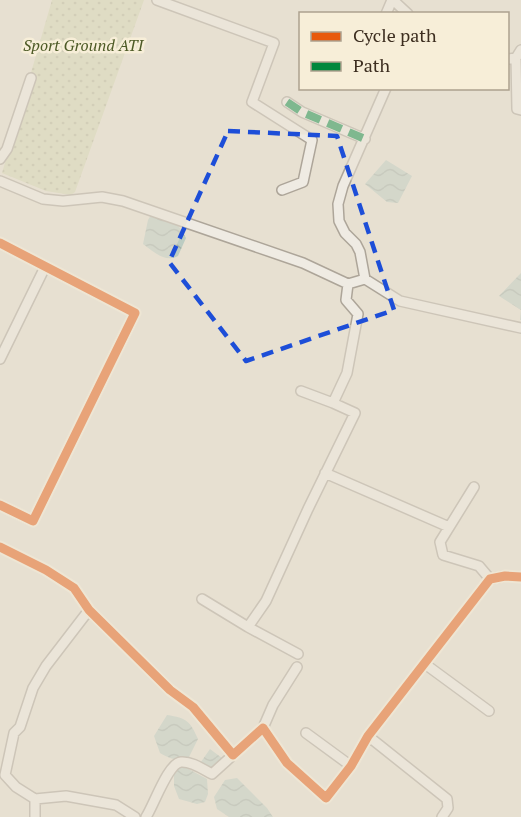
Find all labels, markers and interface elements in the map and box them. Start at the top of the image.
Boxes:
legend [299,12,509,90]
text: Cycle path [353,23,437,47]
park label: Sport Ground ATI [23,34,145,56]
text: Path [353,53,390,77]

